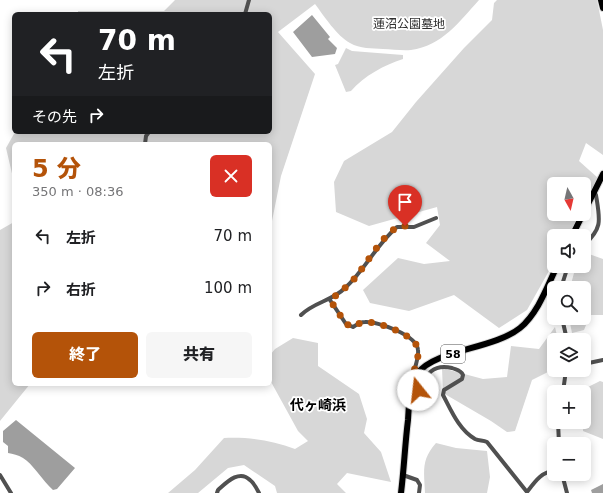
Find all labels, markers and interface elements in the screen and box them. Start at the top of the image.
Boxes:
park label: 蓮沼公園墓地 [373,17,445,31]
text: 70 m [98,24,176,57]
icon: left [32,28,84,80]
text: 左折 [98,62,134,83]
icon: right [85,104,107,126]
text: その先 [32,108,77,126]
text: 5 分 [32,155,81,183]
button: close [210,155,252,197]
north arrow [547,177,591,221]
map controls [547,177,591,481]
text: 350 m · 08:36 [32,184,123,199]
pin [388,185,422,226]
icon: arrive [394,191,416,213]
icon: left [32,225,54,247]
text: 70 m [214,227,252,245]
text: 左折 [66,229,96,247]
button: sound [547,229,591,273]
icon: right [32,277,54,299]
text: 100 m [204,279,252,297]
text: 右折 [66,281,96,299]
button: search [547,281,591,325]
button: 終了 [32,332,138,378]
button: 共有 [146,332,252,378]
button: layers [547,333,591,377]
road number: 58 [441,345,465,363]
position arrow [397,369,439,411]
button: + [547,385,591,429]
district label: 代ヶ崎浜 [289,397,346,413]
button: − [547,437,591,481]

